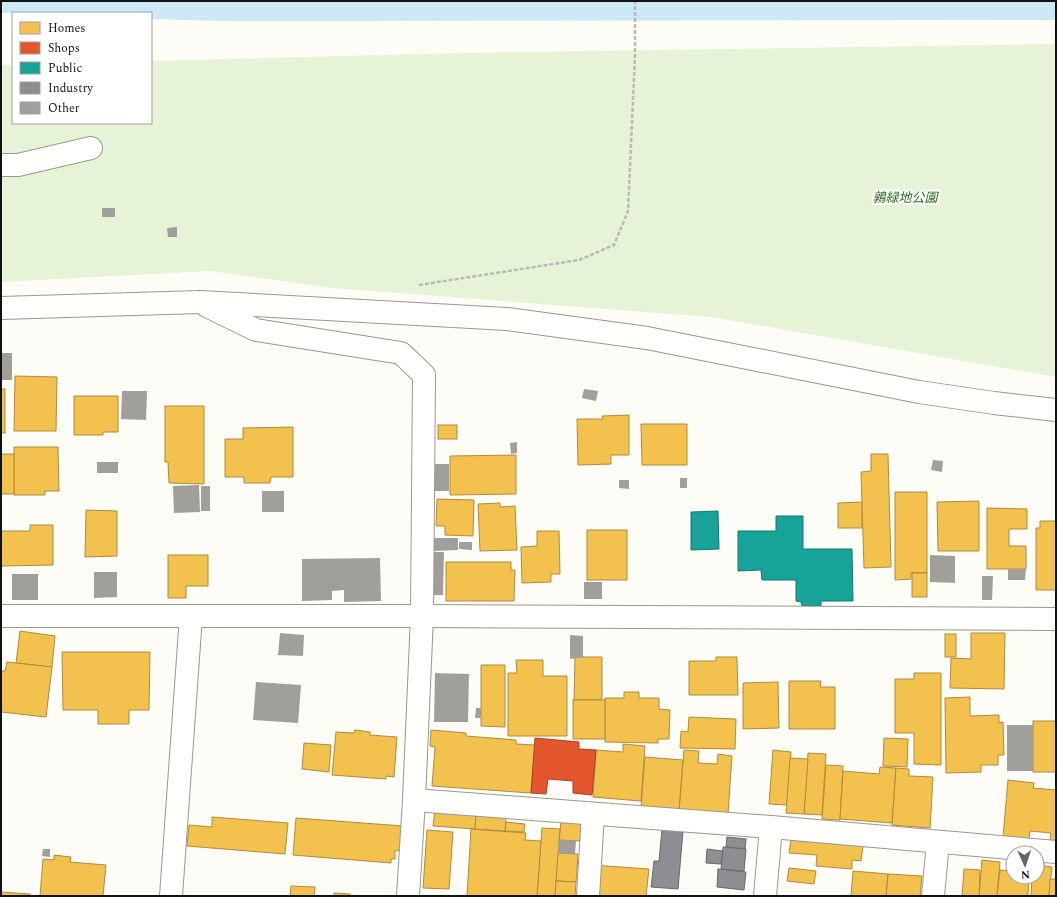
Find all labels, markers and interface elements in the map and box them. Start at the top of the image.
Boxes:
legend [12,12,152,124]
text: Homes [48,19,86,38]
text: Shops [48,39,80,58]
text: Public [48,59,82,78]
text: Industry [48,79,94,98]
text: Other [48,99,80,118]
park label: 鶉緑地公園 [872,188,939,208]
north arrow [1005,845,1045,885]
text: N [1021,866,1030,883]

